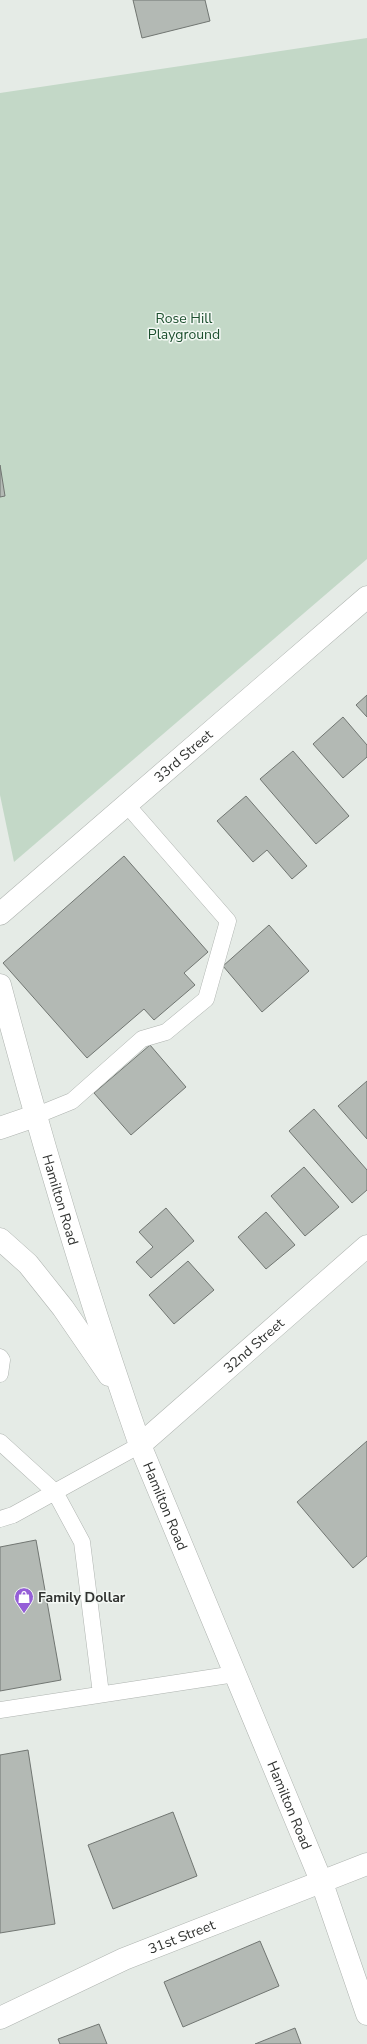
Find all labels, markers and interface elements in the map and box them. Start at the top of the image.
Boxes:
park label: Rose Hill Playground [148,309,220,344]
street label: 33rd Street [150,725,217,786]
street label: Hamilton Road [38,1152,83,1247]
street label: 32nd Street [219,1314,288,1377]
street label: Hamilton Road [139,1459,192,1553]
shop icon: Family Dollar [13,1586,35,1614]
place label: Family Dollar [38,1588,126,1607]
street label: Hamilton Road [263,1758,317,1852]
street label: 31st Street [145,1915,218,1958]

